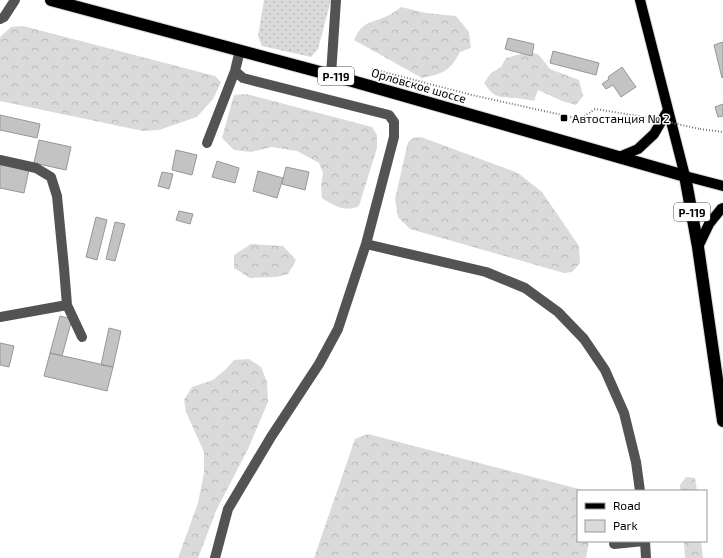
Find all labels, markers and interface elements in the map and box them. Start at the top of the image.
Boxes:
street label: Орловское шоссе [370,65,468,105]
road number: Р-119 [318,67,354,85]
place label: Автостанция № 2 [572,111,670,125]
marker: Автостанция № 2 [559,113,569,123]
road number: Р-119 [674,203,710,221]
legend [577,490,707,542]
text: Road [613,498,641,512]
text: Park [613,518,638,532]

